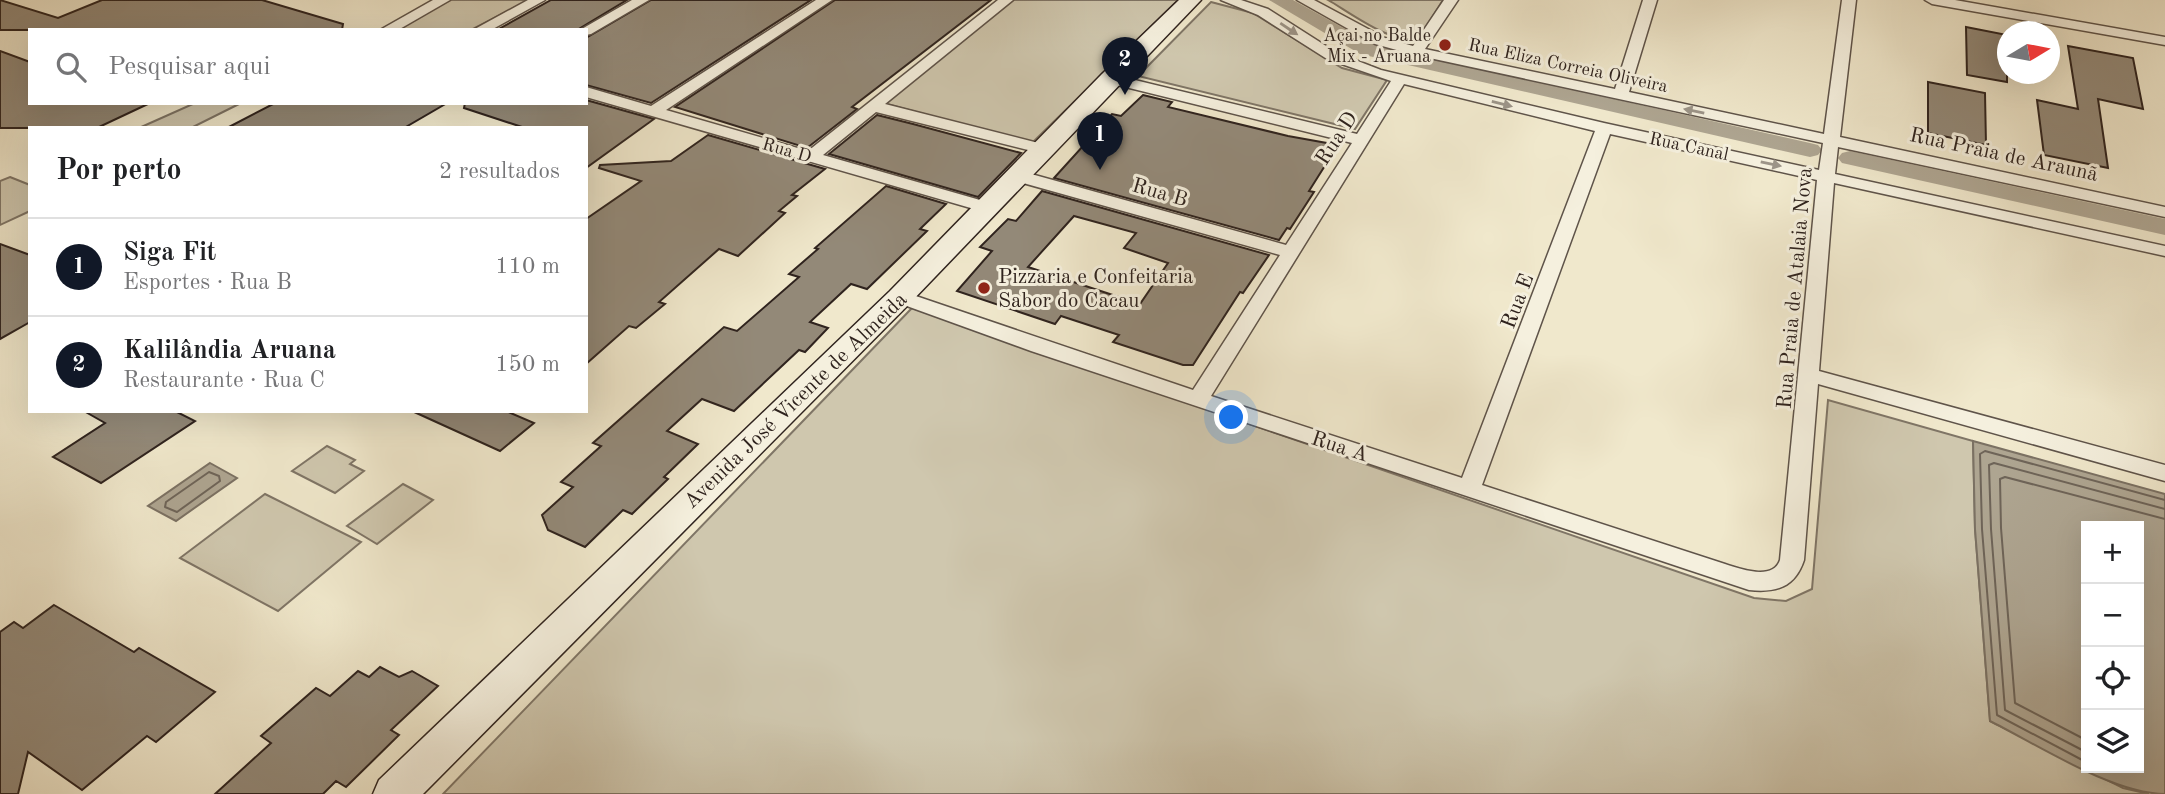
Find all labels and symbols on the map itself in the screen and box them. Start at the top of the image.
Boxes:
north arrow [1997,21,2060,84]
one-way arrow [1280,22,1298,36]
place label: Açai no Balde Mix - Aruana [1323,27,1431,66]
street label: Rua Eliza Correia Oliveira [1466,36,1669,96]
pin: 2 [1102,37,1148,95]
marker: Açai no Balde Mix - Aruana [1437,37,1453,53]
one-way arrow [1491,98,1513,109]
one-way arrow [1683,106,1705,117]
street label: Rua D [1312,108,1362,169]
pin: 1 [1077,112,1123,170]
street label: Rua Praia de Araunã [1908,125,2100,186]
street label: Rua Canal [1647,130,1730,164]
street label: Rua D [760,135,813,167]
one-way arrow [1760,159,1782,170]
street label: Rua Praia de Atalaia Nova [1774,166,1817,410]
street label: Rua B [1129,175,1190,211]
place label: Pizzaria e Confeitaria Sabor do Cacau [998,267,1193,312]
street label: Rua E [1498,271,1538,332]
marker: Pizzaria e Confeitaria Sabor do Cacau [976,280,992,296]
street label: Avenida José Vicente de Almeida [681,289,911,513]
your location [1214,400,1248,434]
street label: Rua A [1308,428,1371,466]

